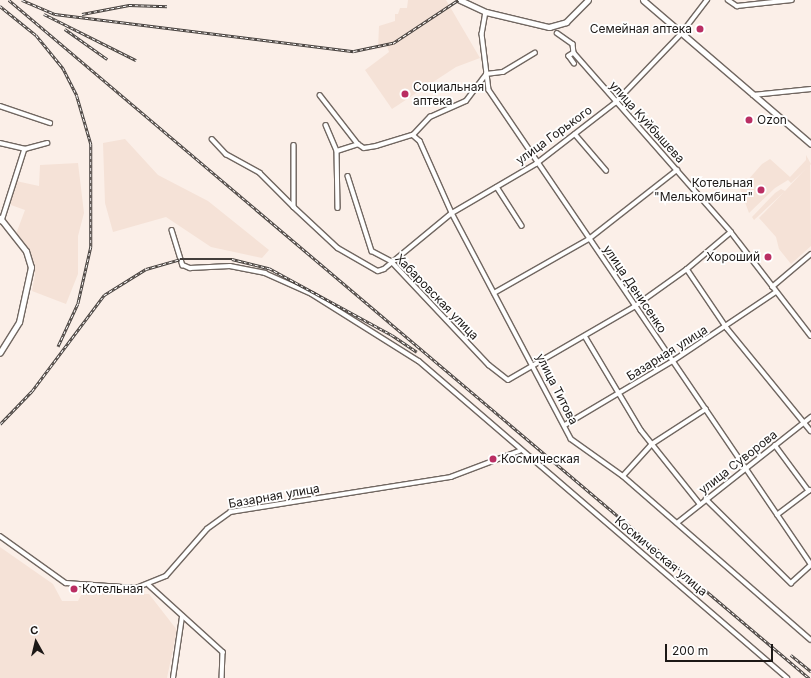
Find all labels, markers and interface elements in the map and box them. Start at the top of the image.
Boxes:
place label: Семейная аптека [590,22,692,36]
marker: Семейная аптека [695,24,705,34]
street label: улица Куйбышева [606,78,688,166]
place label: Социальная аптека [413,80,484,108]
marker: Социальная аптека [400,89,410,99]
street label: улица Горького [513,103,595,167]
place label: Ozon [757,113,787,127]
marker: Ozon [744,115,754,125]
place label: Котельная "Мелькомбинат" [654,176,753,204]
marker: Котельная "Мелькомбинат" [756,185,766,195]
street label: улица Денисенко [600,242,670,336]
place label: Хороший [706,250,760,264]
street label: Хабаровская улица [392,251,482,343]
marker: Хороший [763,252,773,262]
street label: Базарная улица [624,322,710,384]
street label: улица Титова [533,351,581,427]
street label: улица Суворова [696,427,780,497]
place label: Космическая [501,452,580,466]
marker: Космическая [488,454,498,464]
street label: Базарная улица [227,481,321,511]
street label: Космическая улица [612,513,710,599]
place label: Котельная [82,582,143,596]
marker: Котельная [69,584,79,594]
north arrow [16,622,56,662]
text: С [29,623,39,638]
scale bar [667,636,775,662]
text: 200 m [672,643,708,658]

